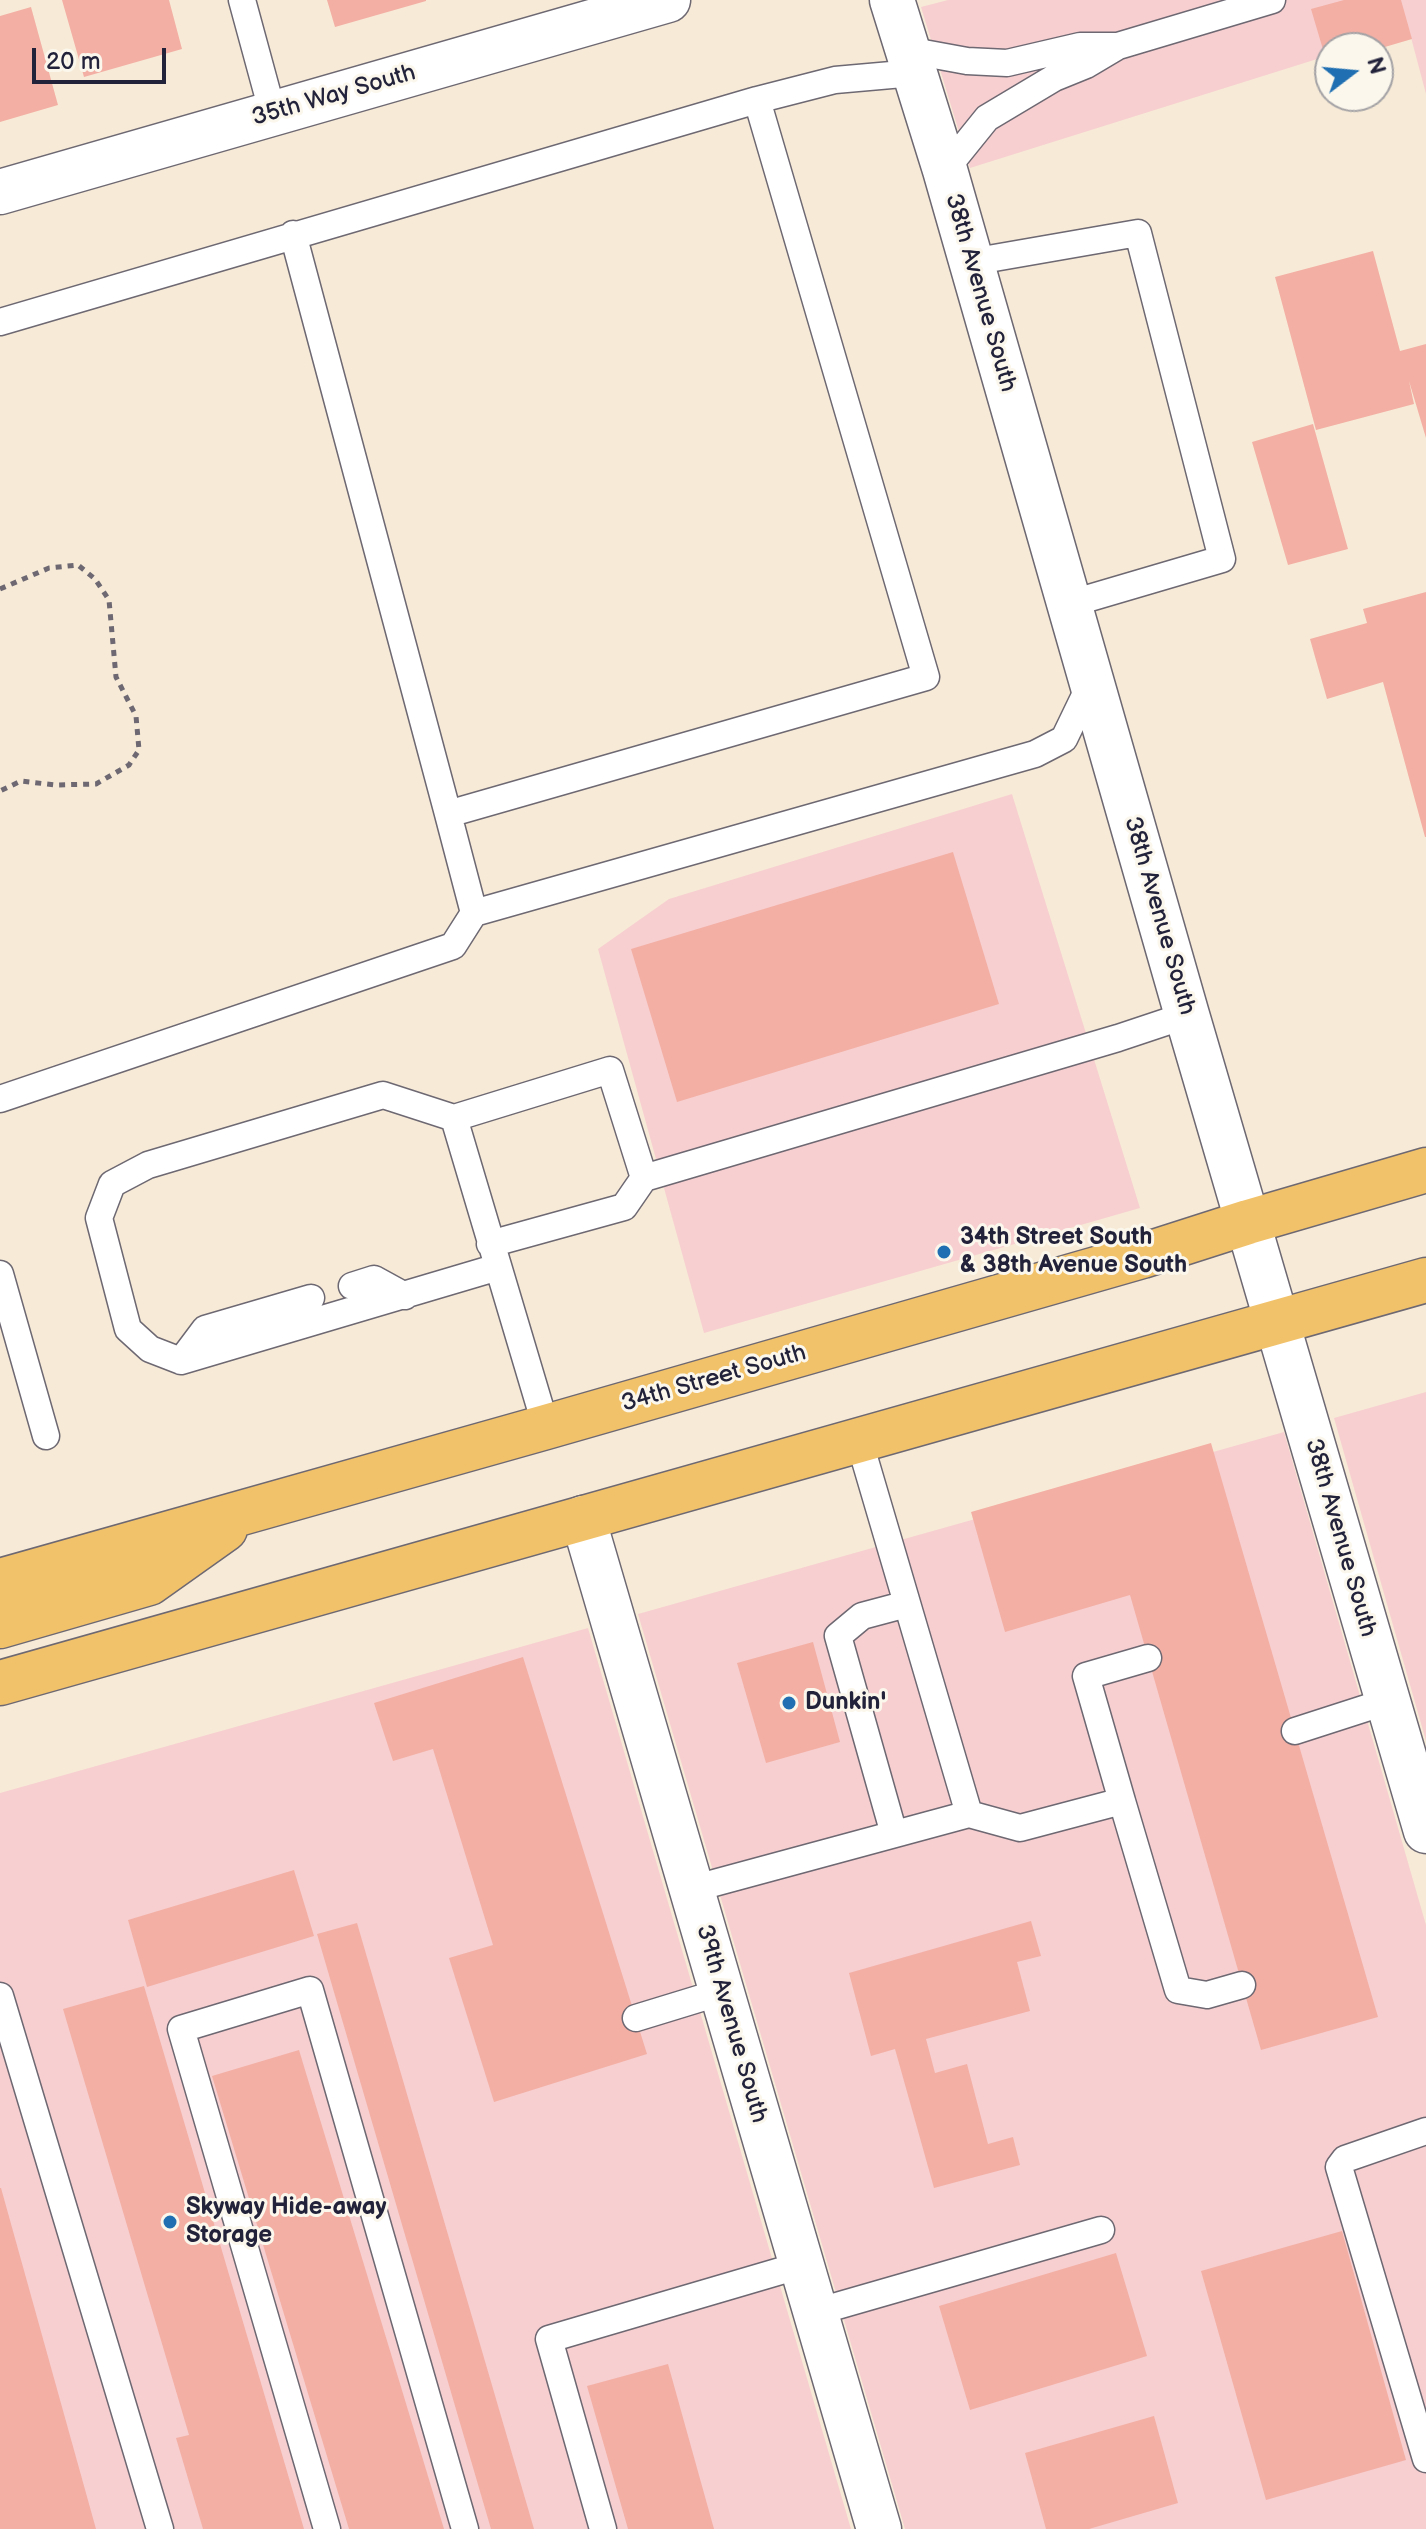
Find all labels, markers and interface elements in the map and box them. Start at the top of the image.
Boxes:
scale bar [36,32,170,82]
north arrow [1314,32,1394,112]
text: 20 m [46,47,101,76]
text: N [1360,54,1391,77]
street label: 35th Way South [249,59,419,133]
street label: 38th Avenue South [938,191,1022,395]
street label: 38th Avenue South [1117,814,1201,1018]
place label: 34th Street South & 38th Avenue South [960,1224,1187,1280]
marker: 34th Street South & 38th Avenue South [935,1243,953,1261]
street label: 34th Street South [618,1339,810,1419]
street label: 38th Avenue South [1298,1436,1382,1640]
place label: Dunkin' [805,1689,886,1717]
marker: Dunkin' [780,1694,798,1712]
street label: 39th Avenue South [689,1922,773,2126]
place label: Skyway Hide-away Storage [186,2194,386,2250]
marker: Skyway Hide-away Storage [161,2213,179,2231]

